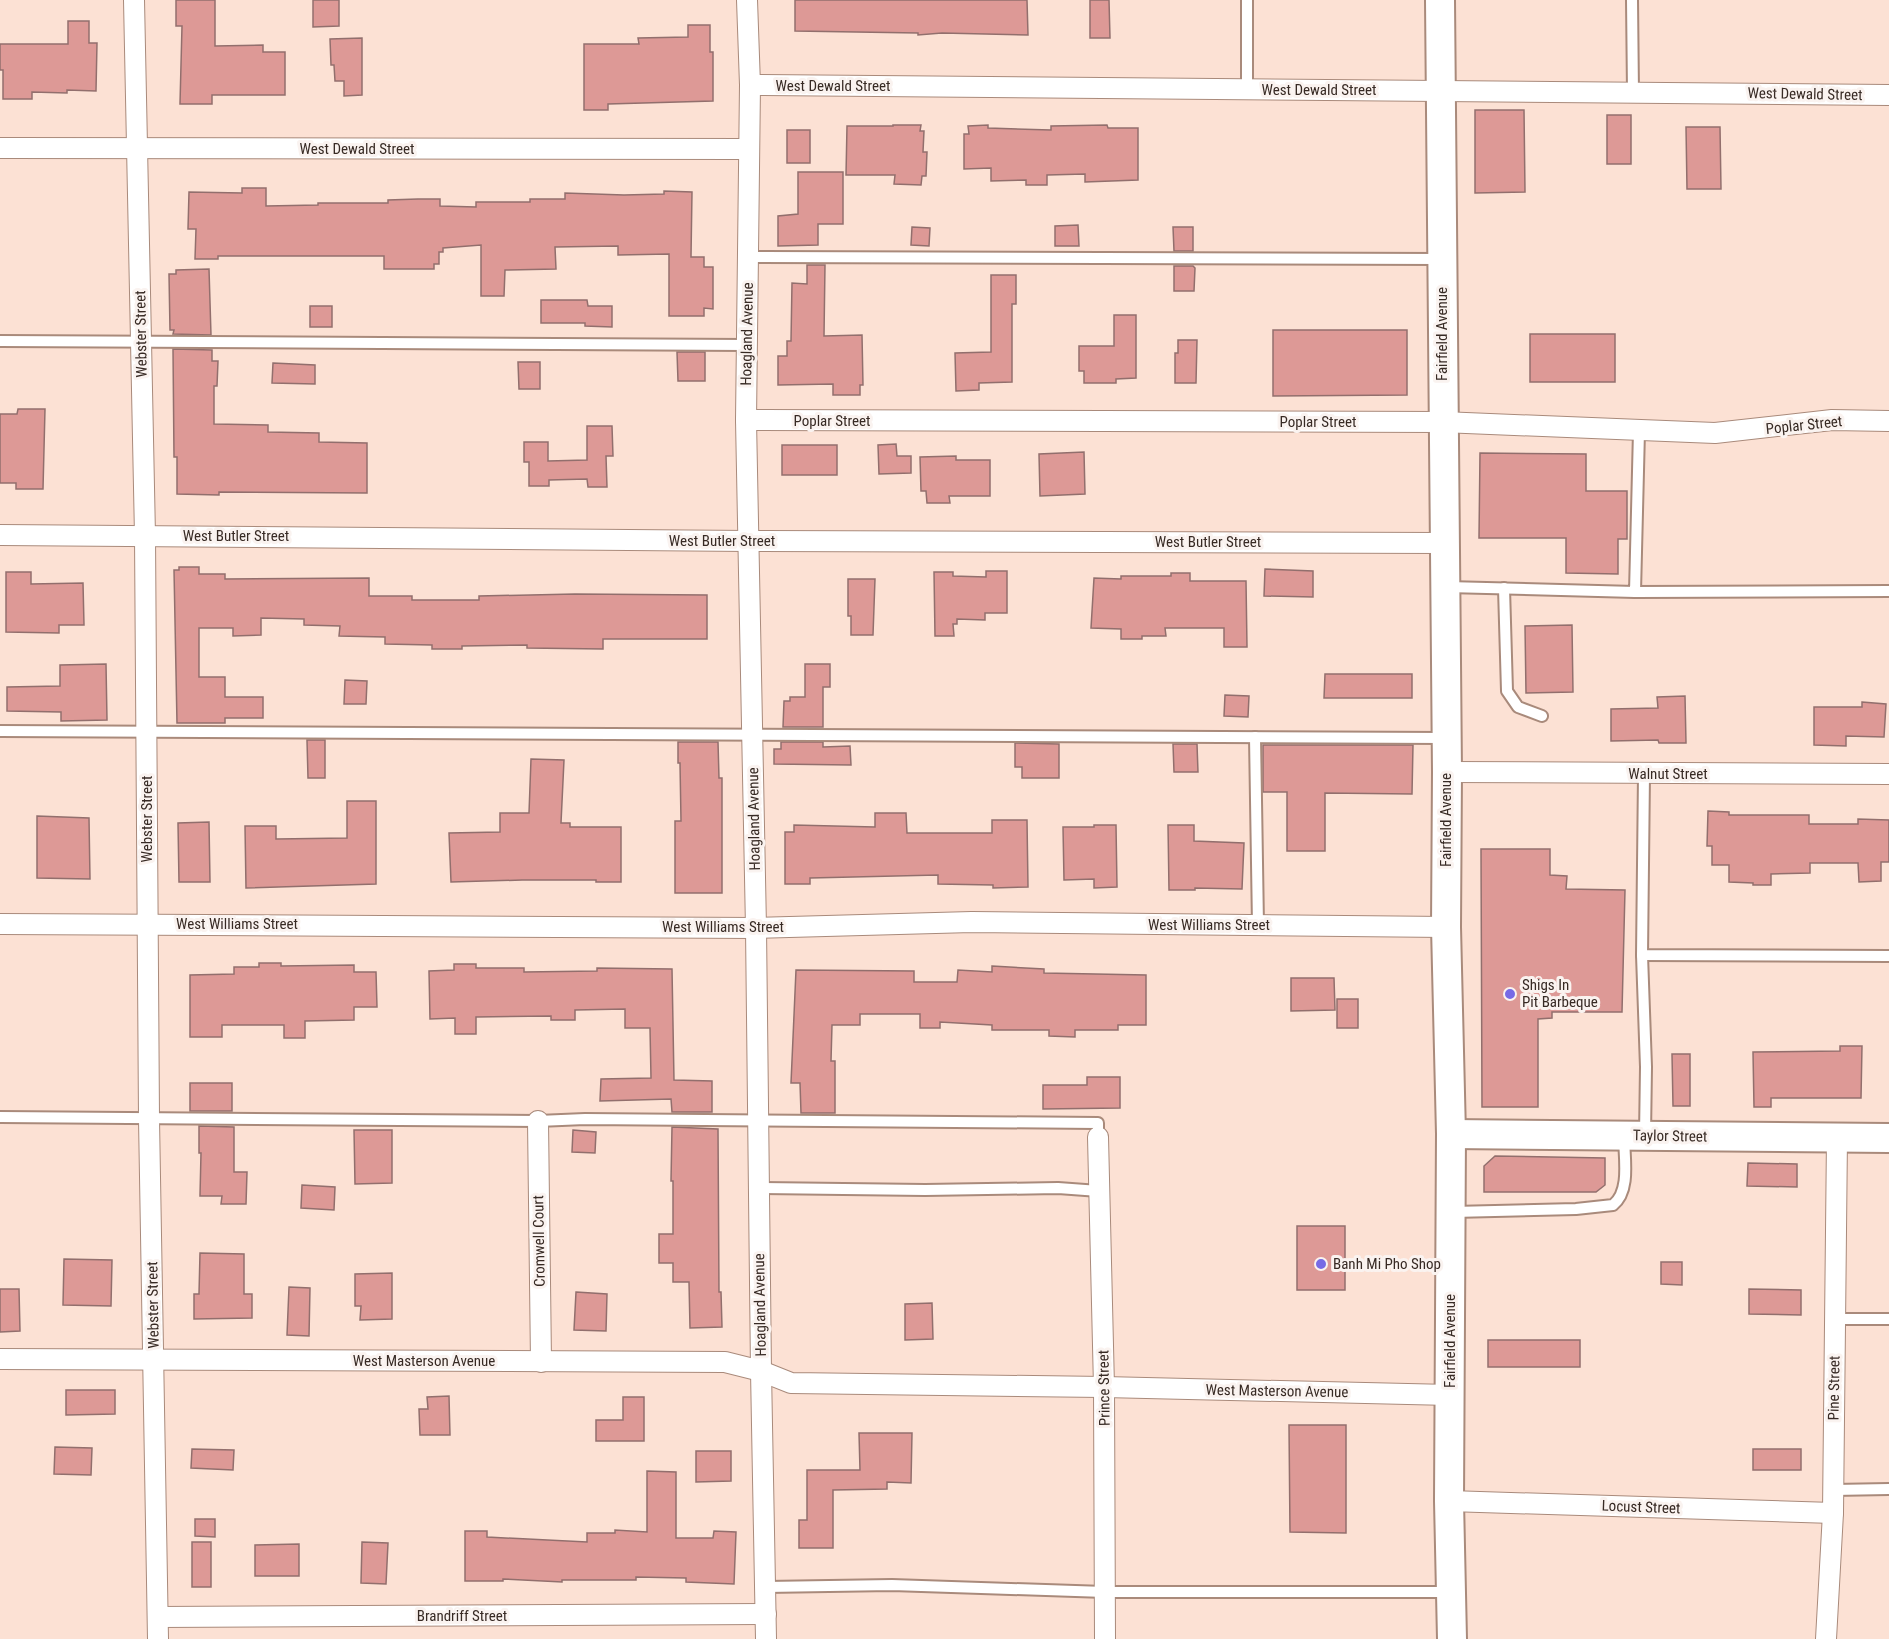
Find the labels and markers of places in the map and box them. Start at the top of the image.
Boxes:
place label: Shigs In Pit Barbeque [1522,976,1598,1011]
marker: Shigs In Pit Barbeque [1503,987,1517,1001]
place label: Banh Mi Pho Shop [1333,1255,1441,1273]
marker: Banh Mi Pho Shop [1314,1257,1328,1271]

